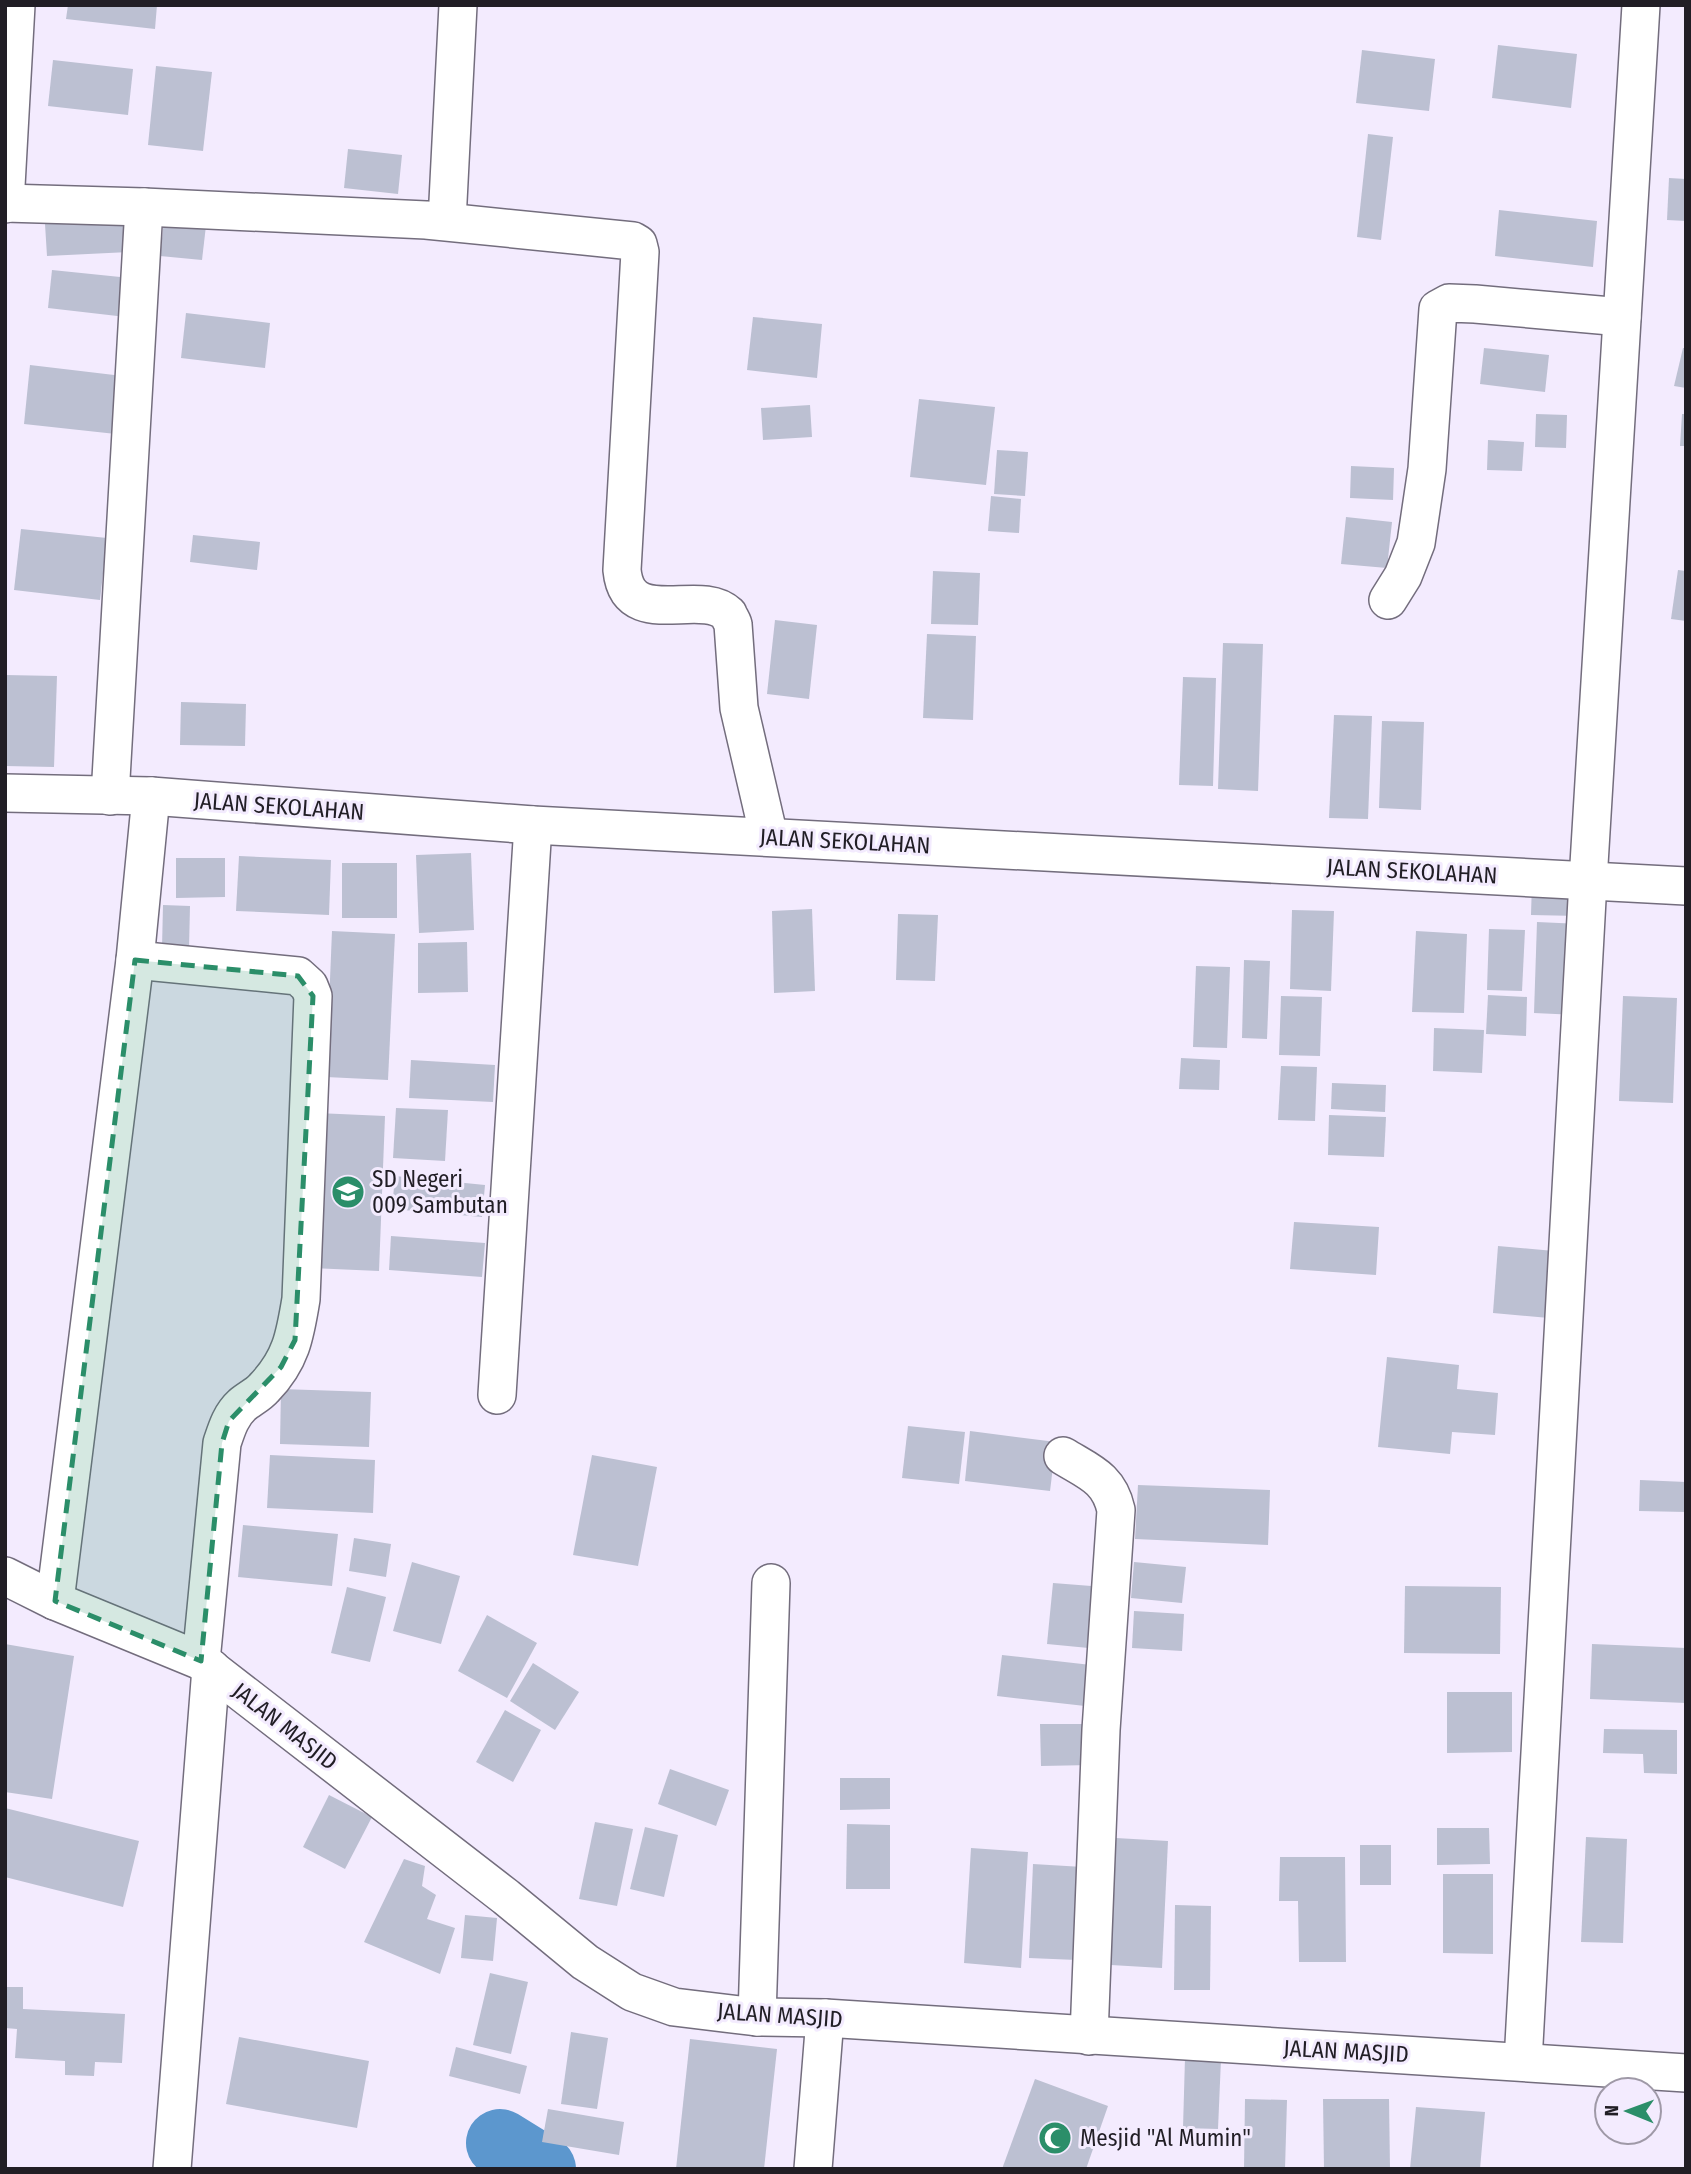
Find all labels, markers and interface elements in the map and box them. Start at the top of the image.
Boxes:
street label: JALAN SEKOLAHAN [193,786,365,826]
street label: JALAN SEKOLAHAN [759,823,931,859]
street label: JALAN SEKOLAHAN [1326,853,1498,889]
place label: SD Negeri 009 Sambutan [372,1165,508,1219]
school or university icon: SD Negeri 009 Sambutan [329,1173,367,1211]
street label: JALAN MASJID [227,1676,343,1776]
street label: JALAN MASJID [716,1997,844,2033]
street label: JALAN MASJID [1283,2034,1409,2068]
north arrow [1593,2076,1663,2146]
text: N [1600,2105,1623,2117]
mosque icon: Mesjid "Al Mumin" [1036,2119,1074,2157]
place label: Mesjid "Al Mumin" [1080,2124,1251,2152]

